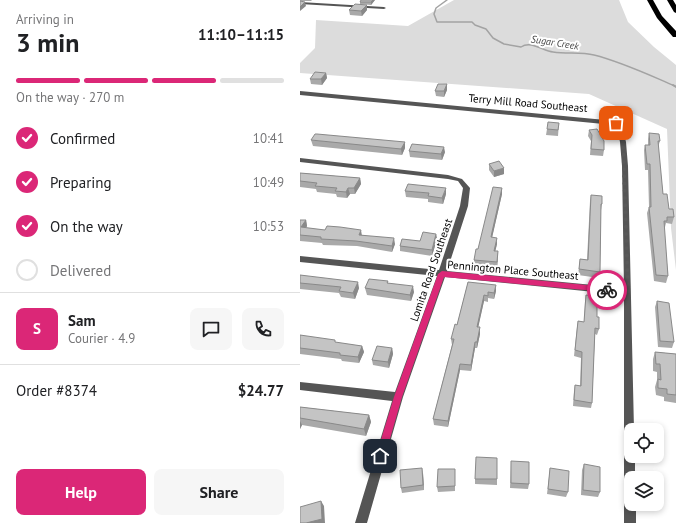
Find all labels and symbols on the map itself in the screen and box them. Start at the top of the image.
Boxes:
water label: Sugar Creek [530,32,580,53]
street label: Terry Mill Road Southeast [468,91,588,115]
pin [599,106,633,140]
street label: Lomita Road Southeast [407,216,455,323]
street label: Pennington Place Southeast [447,257,579,283]
courier [587,270,627,310]
pin [363,439,397,473]

